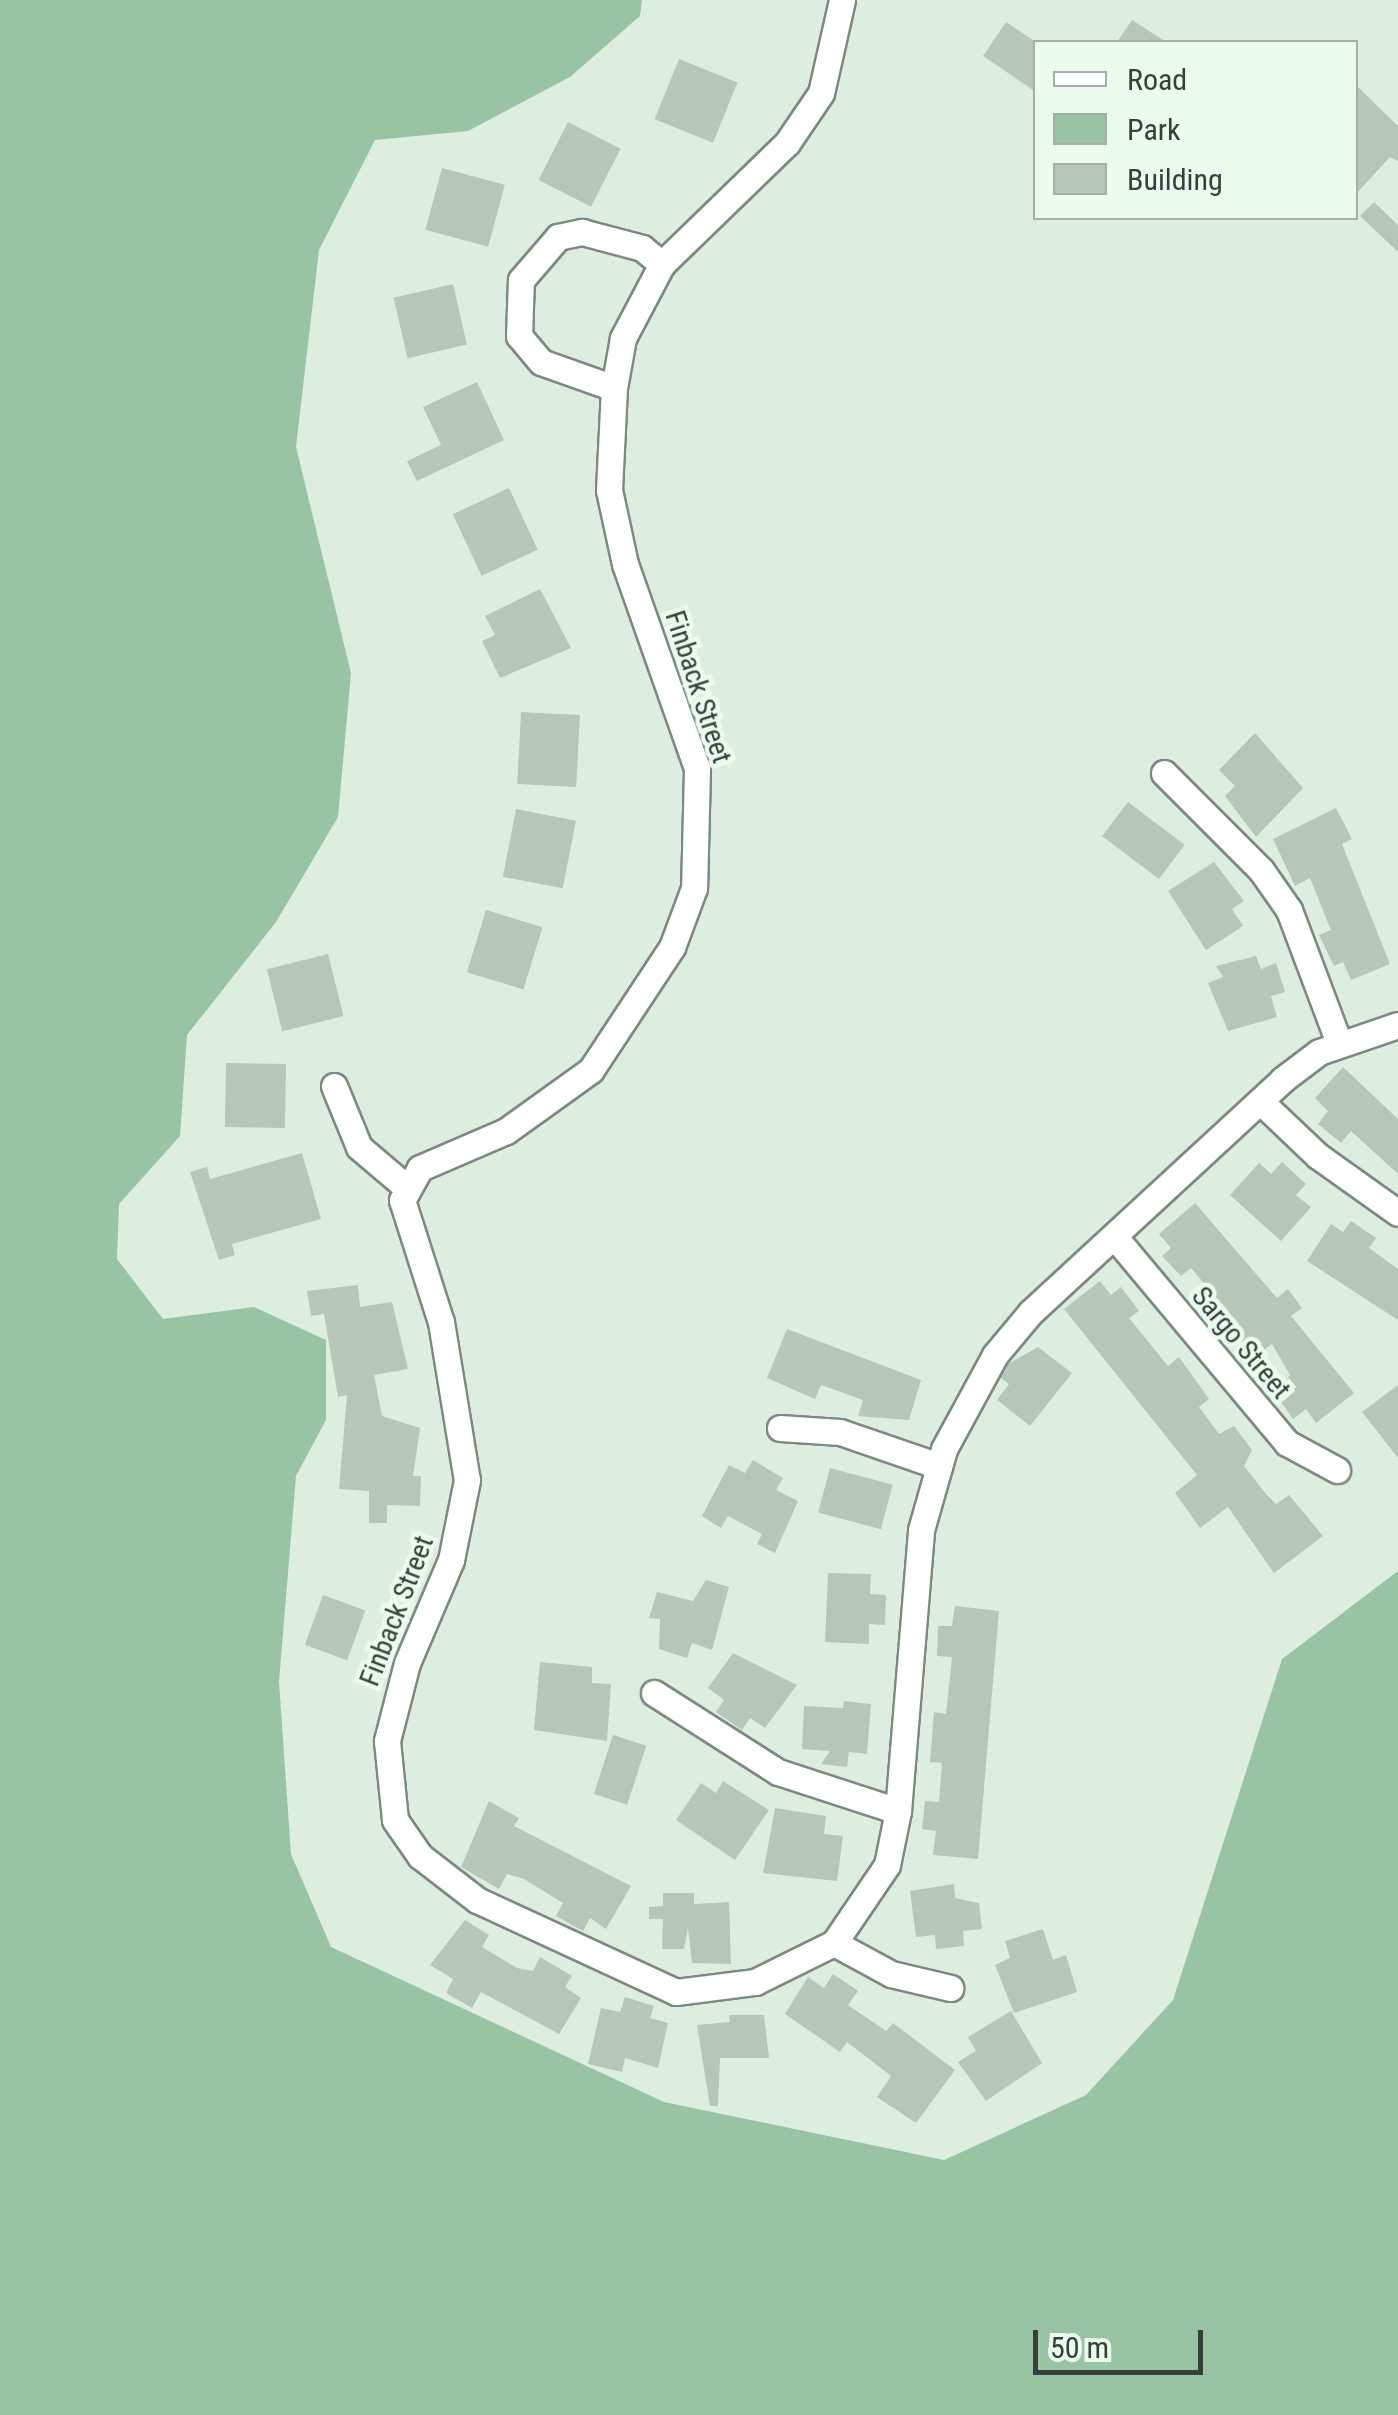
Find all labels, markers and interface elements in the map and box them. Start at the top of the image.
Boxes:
legend [1033,40,1358,220]
text: Road [1127,62,1187,97]
text: Park [1127,112,1181,147]
text: Building [1127,162,1223,197]
street label: Finback Street [658,607,738,767]
street label: Sargo Street [1184,1280,1298,1406]
street label: Finback Street [353,1531,441,1691]
scale bar [1038,2310,1208,2372]
text: 50 m [1050,2330,1109,2365]

